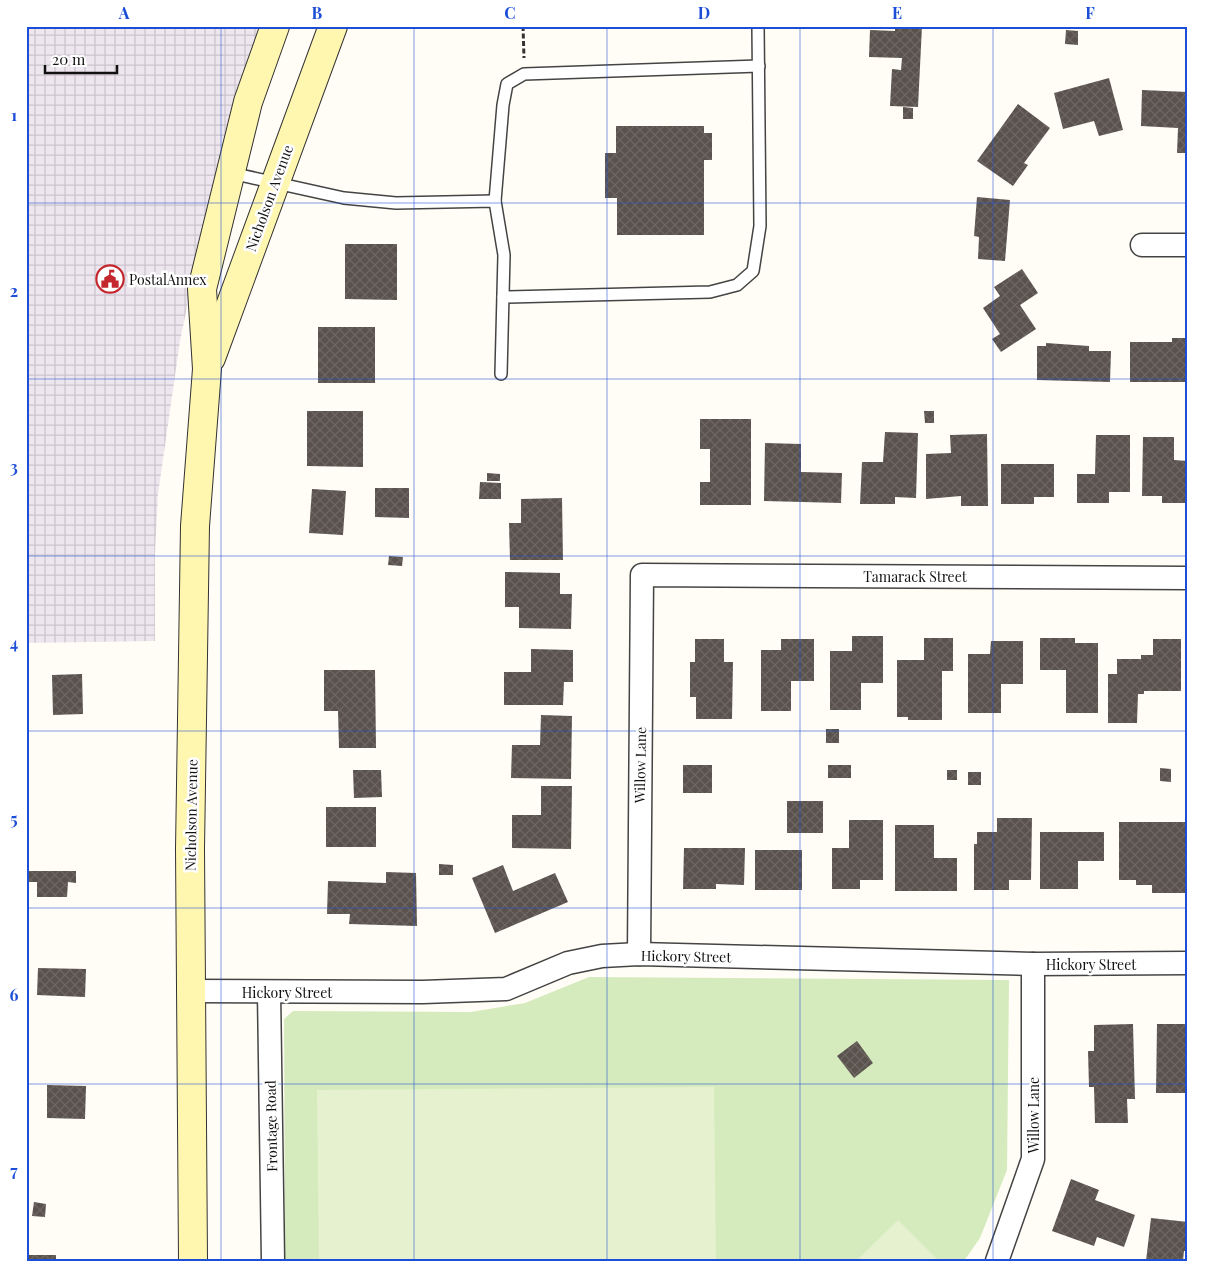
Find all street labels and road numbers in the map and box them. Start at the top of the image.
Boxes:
street label: Nicholson Avenue [241,142,297,254]
street label: Tamarack Street [863,567,968,586]
street label: Willow Lane [630,727,650,804]
street label: Nicholson Avenue [181,759,201,871]
street label: Hickory Street [641,946,732,966]
street label: Hickory Street [1046,955,1137,974]
street label: Hickory Street [242,983,333,1002]
street label: Willow Lane [1024,1077,1043,1154]
street label: Frontage Road [261,1080,281,1172]

